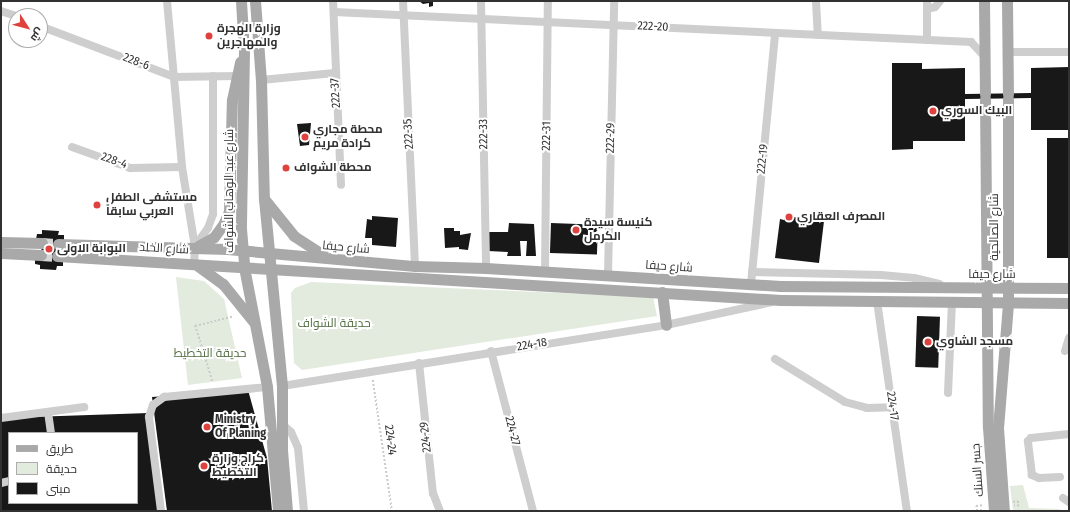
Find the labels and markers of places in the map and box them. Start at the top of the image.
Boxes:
place label: وزارة الهجرة والمهاجرين [217,22,281,50]
marker: وزارة الهجرة والمهاجرين [204,31,214,41]
place label: البيك السوري [941,104,1012,118]
marker: البيك السوري [928,106,938,116]
place label: محطة مجاري كرادة مريم [313,123,383,151]
marker: محطة مجاري كرادة مريم [300,132,310,142]
place label: محطة الشواف [294,161,372,175]
marker: محطة الشواف [281,163,291,173]
place label: مستشفى الطفل العربي سابقاً [106,191,197,219]
marker: مستشفى الطفل العربي سابقاً [91,199,103,211]
place label: المصرف العقاري [797,210,885,224]
marker: المصرف العقاري [784,212,794,222]
place label: كنيسة سيدة الكرمل [584,216,652,244]
marker: كنيسة سيدة الكرمل [571,225,581,235]
place label: البوابة الاولى [57,242,126,256]
marker: البوابة الاولى [44,244,54,254]
place label: مسجد الشاوي [936,335,1013,349]
marker: مسجد الشاوي [923,337,933,347]
place label: Ministry Of Planing [215,413,266,441]
marker: Ministry Of Planing [202,422,212,432]
place label: كراج وزارة التخطيط [212,452,264,480]
marker: كراج وزارة التخطيط [199,461,209,471]

